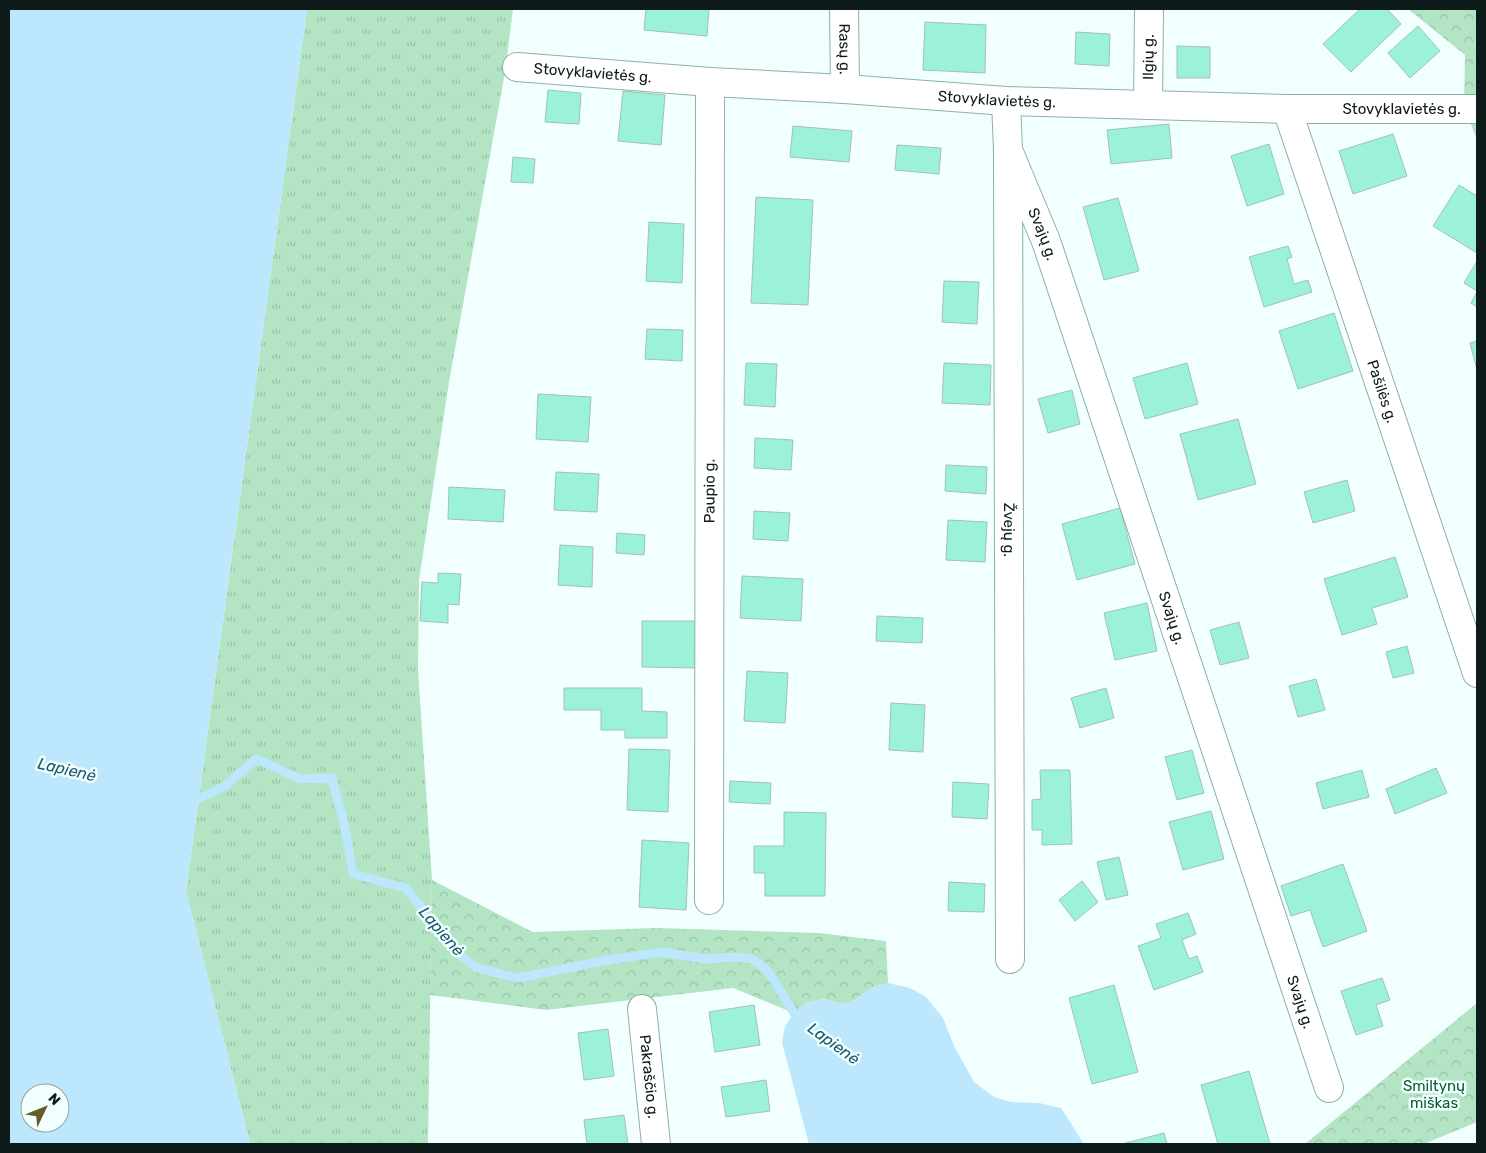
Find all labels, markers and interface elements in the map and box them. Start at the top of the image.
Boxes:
street label: Rasų g. [835,23,854,75]
street label: Ilgių g. [1139,34,1158,80]
street label: Stovyklavietės g. [533,59,652,86]
street label: Stovyklavietės g. [937,87,1056,111]
street label: Stovyklavietės g. [1342,100,1461,118]
street label: Svajų g. [1024,205,1061,263]
street label: Pašilės g. [1363,358,1401,425]
street label: Paupio g. [700,459,719,523]
street label: Žvejų g. [1000,503,1018,557]
street label: Svajų g. [1155,589,1189,647]
water label: Lapienė [36,754,98,785]
water label: Lapienė [415,903,468,960]
street label: Svajų g. [1283,973,1318,1031]
water label: Lapienė [804,1018,863,1069]
street label: Pakraščio g. [636,1034,662,1119]
park label: Smiltynų miškas [1403,1077,1465,1112]
north arrow [20,1083,70,1133]
text: N [44,1090,64,1109]

